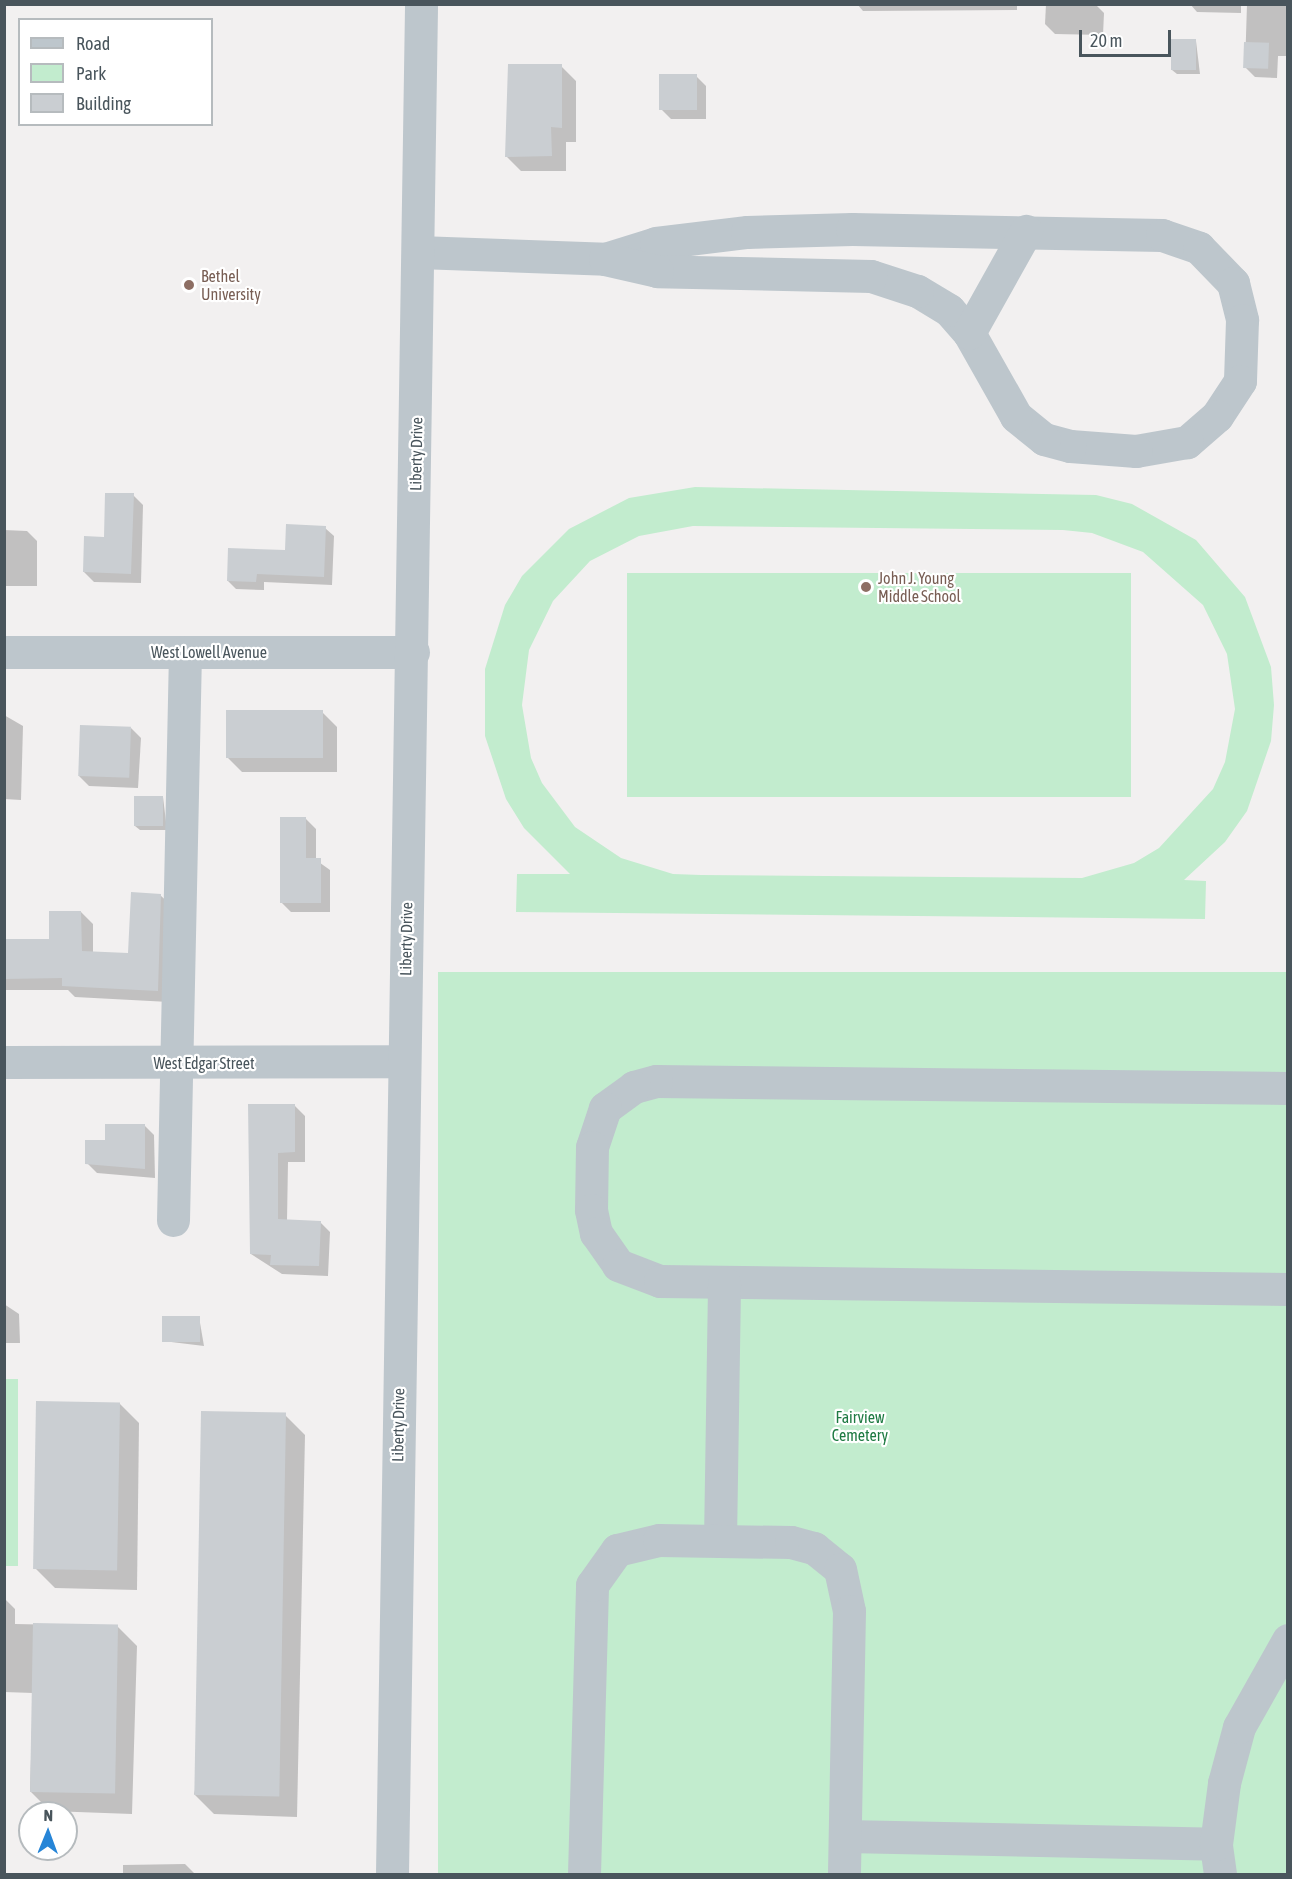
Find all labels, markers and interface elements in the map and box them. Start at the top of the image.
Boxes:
legend [18,18,213,126]
scale bar [1082,18,1174,56]
text: 20 m [1090,30,1122,51]
text: Road [76,33,110,54]
text: Park [76,63,106,84]
text: Building [76,93,131,114]
place label: Bethel University [201,266,261,304]
marker: Bethel University [182,278,196,292]
street label: Liberty Drive [406,417,426,491]
place label: John J. Young Middle School [878,568,961,606]
marker: John J. Young Middle School [859,580,873,594]
street label: West Lowell Avenue [151,642,267,662]
street label: Liberty Drive [396,902,416,976]
street label: West Edgar Street [153,1053,255,1073]
street label: Liberty Drive [388,1388,408,1462]
park label: Fairview Cemetery [832,1407,888,1445]
north arrow [18,1801,78,1861]
text: N [43,1806,53,1824]

